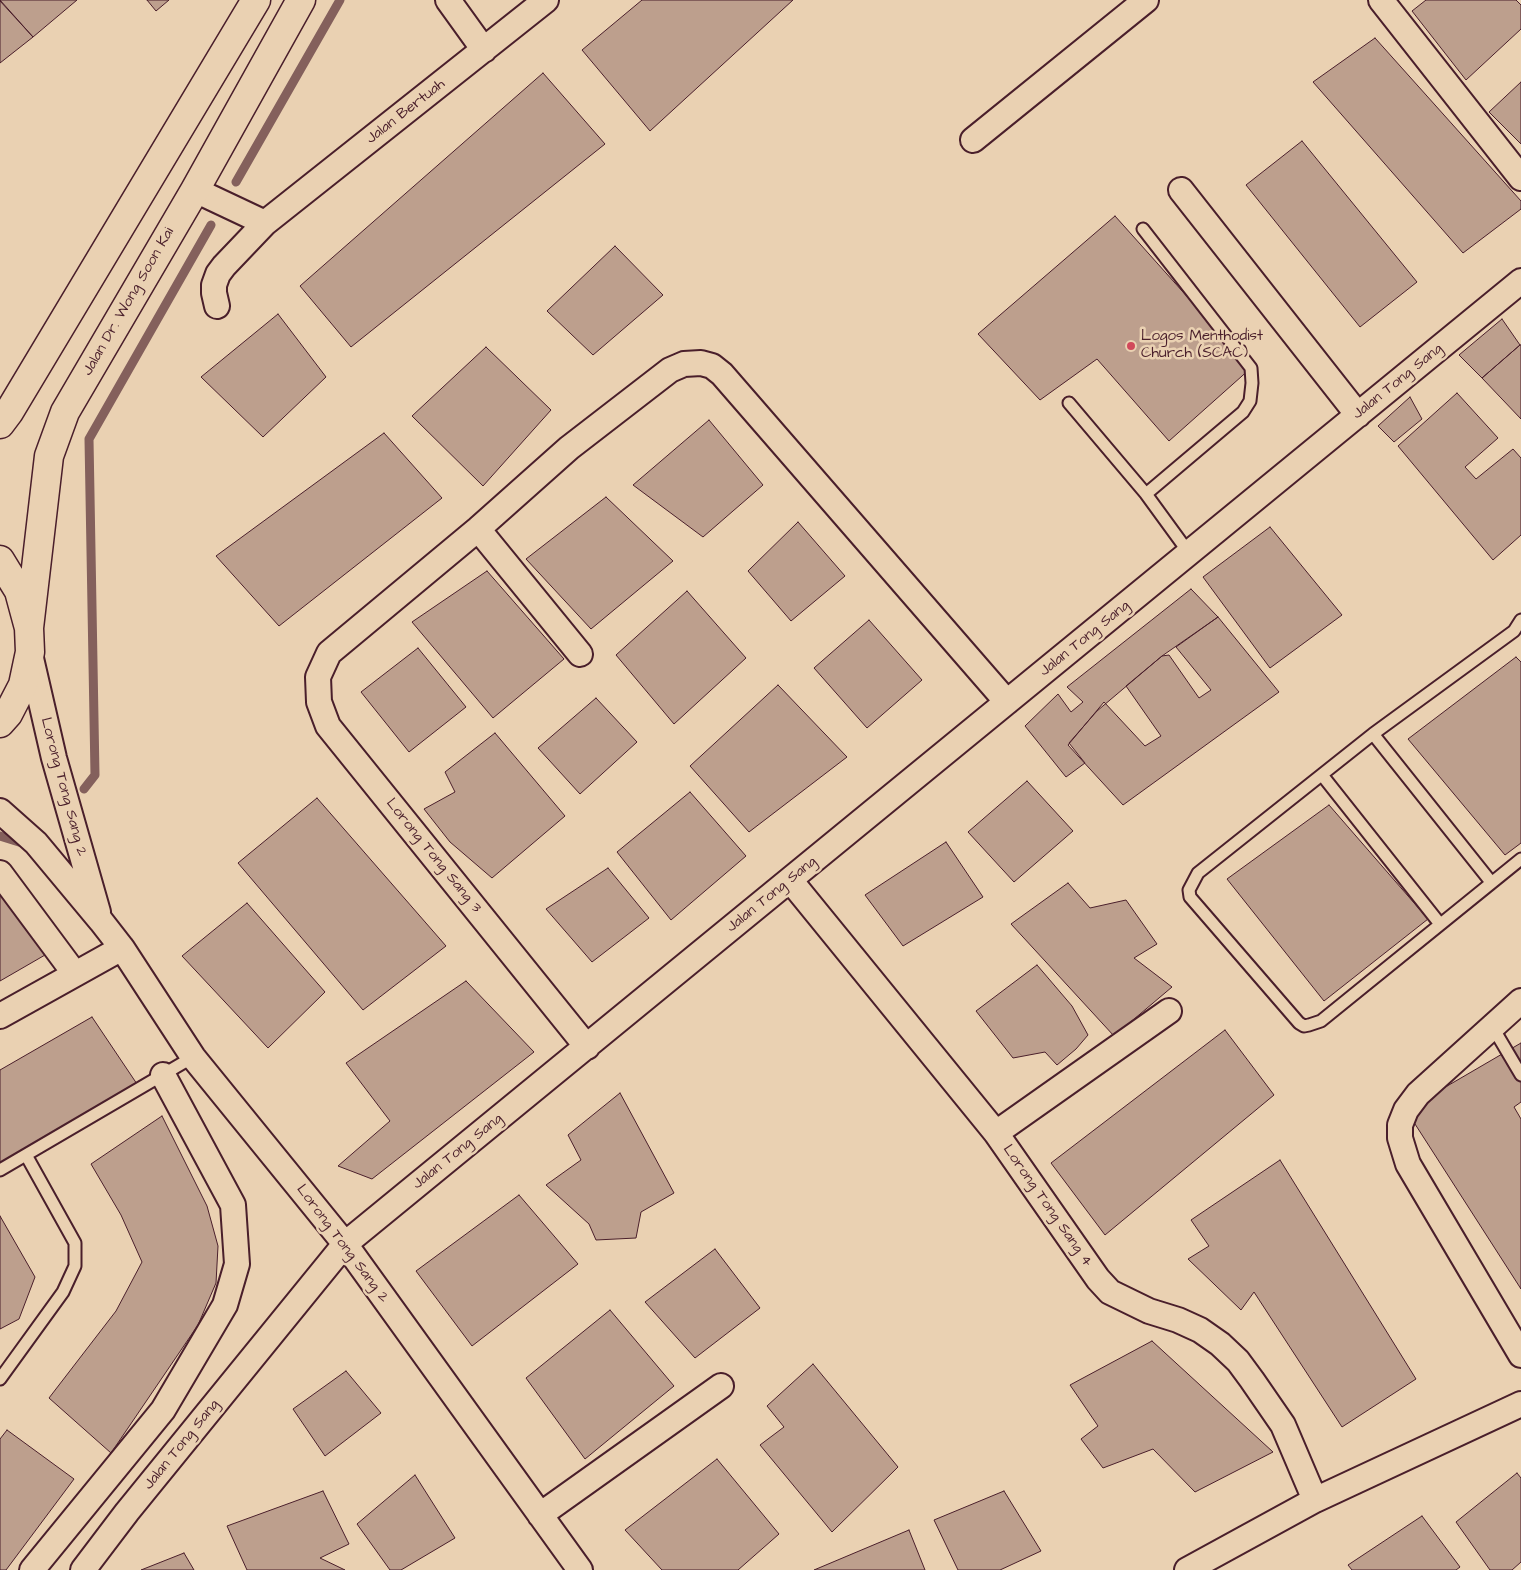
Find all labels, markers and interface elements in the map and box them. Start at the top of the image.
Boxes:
street label: Jalan Bertuah [363,76,449,148]
street label: Jalan Dr. Wong Soon Kai [79,225,179,379]
place label: Logos Menthodist Church (SCAC) [1141,328,1263,363]
marker: Logos Menthodist Church (SCAC) [1125,340,1137,352]
street label: Jalan Tong Sang [1349,340,1447,424]
street label: Jalan Tong Sang [1036,597,1134,681]
street label: Lorong Tong Sang 2 [36,716,90,858]
street label: Lorong Tong Sang 3 [381,795,485,917]
street label: Jalan Tong Sang [723,853,821,937]
street label: Jalan Tong Sang [409,1110,507,1194]
street label: Lorong Tong Sang 4 [998,1142,1096,1270]
street label: Lorong Tong Sang 2 [292,1182,392,1306]
street label: Jalan Tong Sang [140,1396,224,1494]

